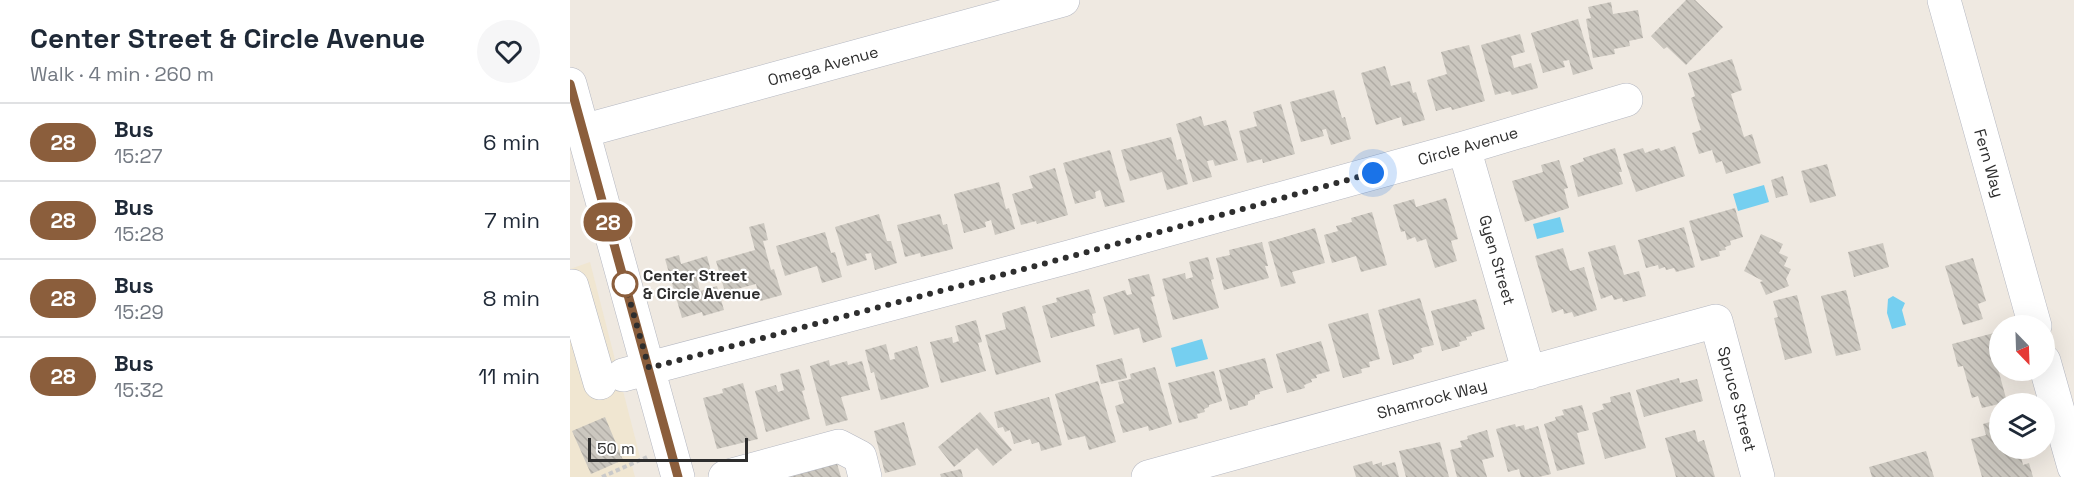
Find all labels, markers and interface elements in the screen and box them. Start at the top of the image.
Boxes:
text: Center Street & Circle Avenue [30,20,425,56]
button: heart [477,20,540,83]
street label: Omega Avenue [765,41,881,91]
text: Walk · 4 min · 260 m [30,61,214,87]
text: Bus [114,115,154,143]
street label: Circle Avenue [1415,122,1521,170]
street label: Fern Way [1969,126,2009,200]
text: 6 min [483,128,540,156]
text: 28 [50,129,76,156]
text: 15:27 [114,143,163,169]
your location [1358,158,1388,188]
text: Bus [114,193,154,221]
line badge: 28 [581,202,635,242]
text: 7 min [484,206,540,234]
text: 28 [50,207,76,234]
text: 28 [595,209,621,236]
street label: Gyen Street [1474,213,1520,307]
text: 15:28 [114,221,164,247]
place label: Center Street & Circle Avenue [643,265,760,304]
text: Bus [114,271,154,299]
marker: Center Street & Circle Avenue [612,271,638,297]
text: 8 min [483,284,540,312]
text: 28 [50,285,76,312]
text: 15:29 [114,299,164,325]
north arrow [1989,315,2055,381]
map controls [1989,315,2055,459]
street label: Spruce Street [1713,344,1761,454]
text: Bus [114,349,154,377]
text: 11 min [478,362,540,390]
text: 28 [50,363,76,390]
street label: Shamrock Way [1375,374,1489,424]
text: 15:32 [114,377,164,403]
button: layers [1989,393,2055,459]
scale bar [588,435,748,462]
text: 50 m [597,438,635,459]

